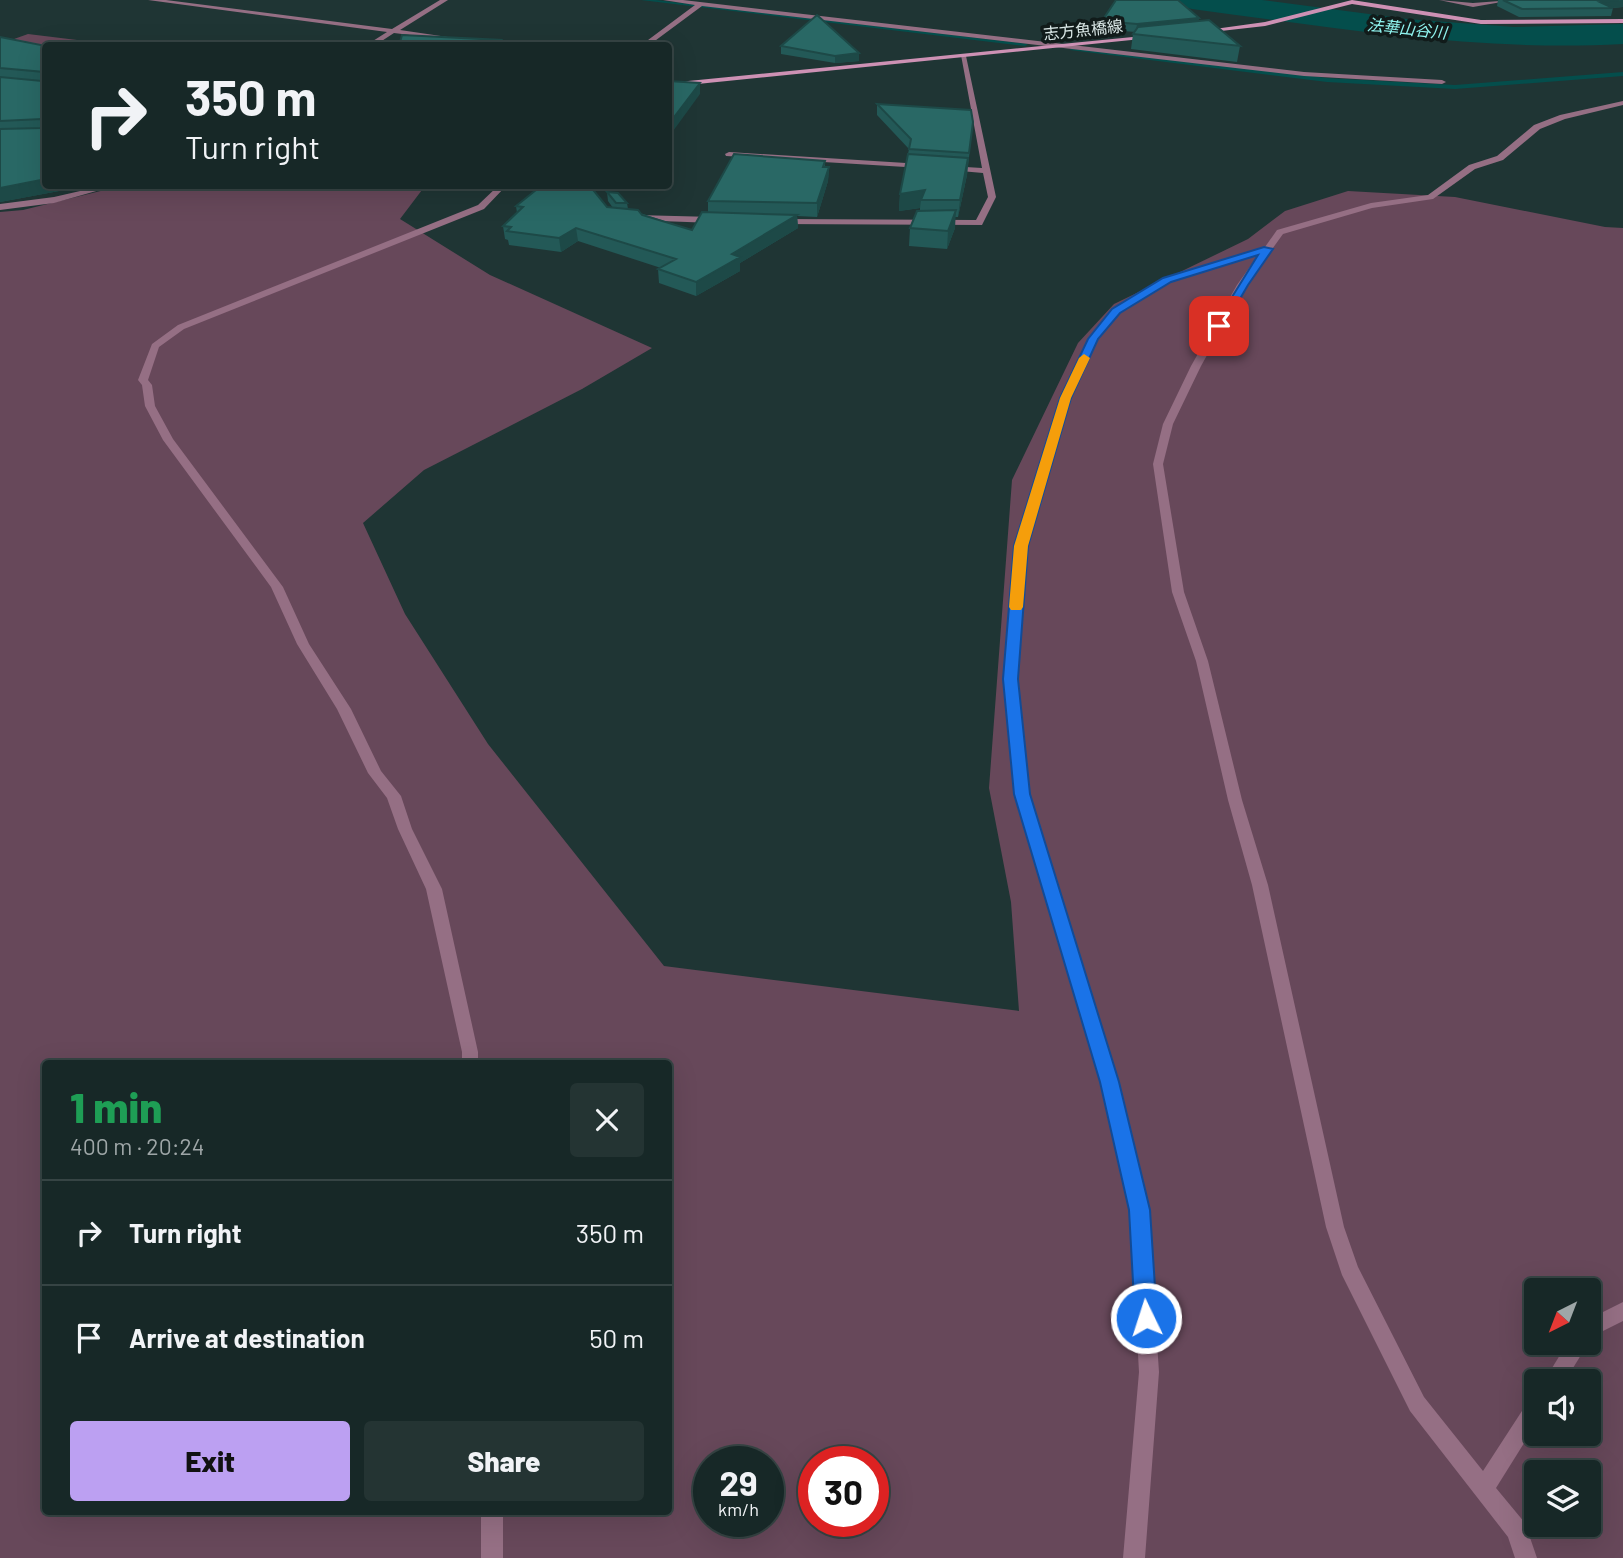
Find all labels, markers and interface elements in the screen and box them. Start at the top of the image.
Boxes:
water label: 法華山谷川 [1366,14,1450,42]
street label: 志方魚橋線 [1042,15,1124,43]
text: 350 m [185,67,317,126]
icon: right [70,70,161,161]
text: Turn right [185,127,320,165]
pin [1189,296,1249,356]
icon: arrive [1200,307,1238,345]
text: 1 min [70,1081,162,1131]
button: close [570,1083,644,1157]
text: 400 m · 20:24 [70,1132,204,1160]
icon: right [70,1214,108,1252]
text: Turn right [129,1217,242,1248]
text: 350 m [576,1217,644,1248]
north arrow [1524,1278,1601,1354]
map controls [1524,1278,1601,1537]
position arrow [1109,1281,1183,1355]
icon: arrive [70,1319,108,1357]
text: Arrive at destination [129,1322,365,1353]
text: 50 m [589,1322,644,1353]
button: sound [1524,1369,1601,1446]
button: Exit [70,1421,350,1501]
button: Share [364,1421,644,1501]
speed limit sign: 30 [798,1446,889,1537]
button: layers [1524,1460,1601,1537]
text: 29 [719,1461,758,1503]
text: km/h [718,1498,759,1520]

